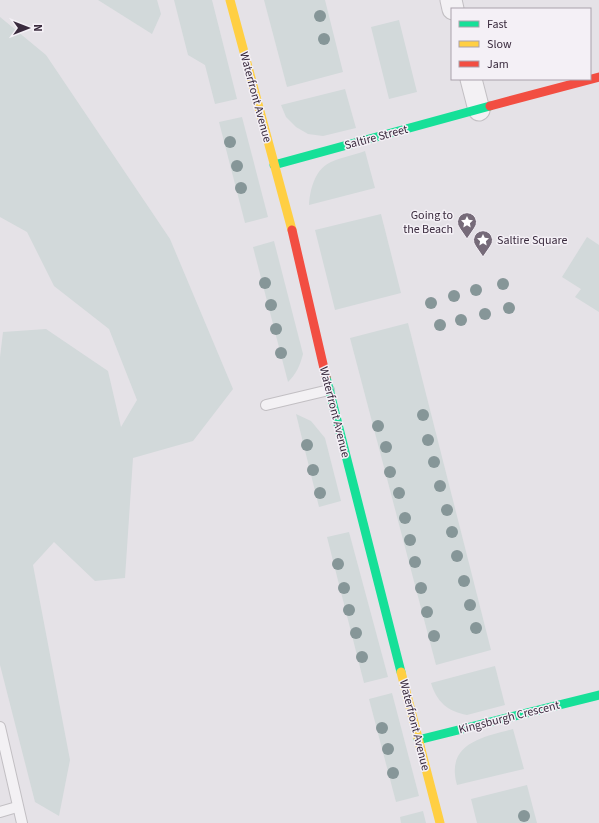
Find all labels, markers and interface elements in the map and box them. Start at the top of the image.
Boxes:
north arrow [8,8,48,48]
legend [451,8,591,80]
text: Fast [487,16,507,33]
text: N [30,24,45,32]
text: Slow [487,36,512,53]
street label: Waterfront Avenue [235,50,276,144]
text: Jam [487,56,509,73]
street label: Saltire Street [343,121,410,154]
place label: Going to the Beach [403,207,453,238]
place icon: Going to the Beach [456,211,478,239]
place icon: Saltire Square [472,229,494,257]
place label: Saltire Square [497,232,568,249]
street label: Waterfront Avenue [315,365,354,459]
street label: Waterfront Avenue [395,678,434,772]
street label: Kingsburgh Crescent [457,697,561,738]

